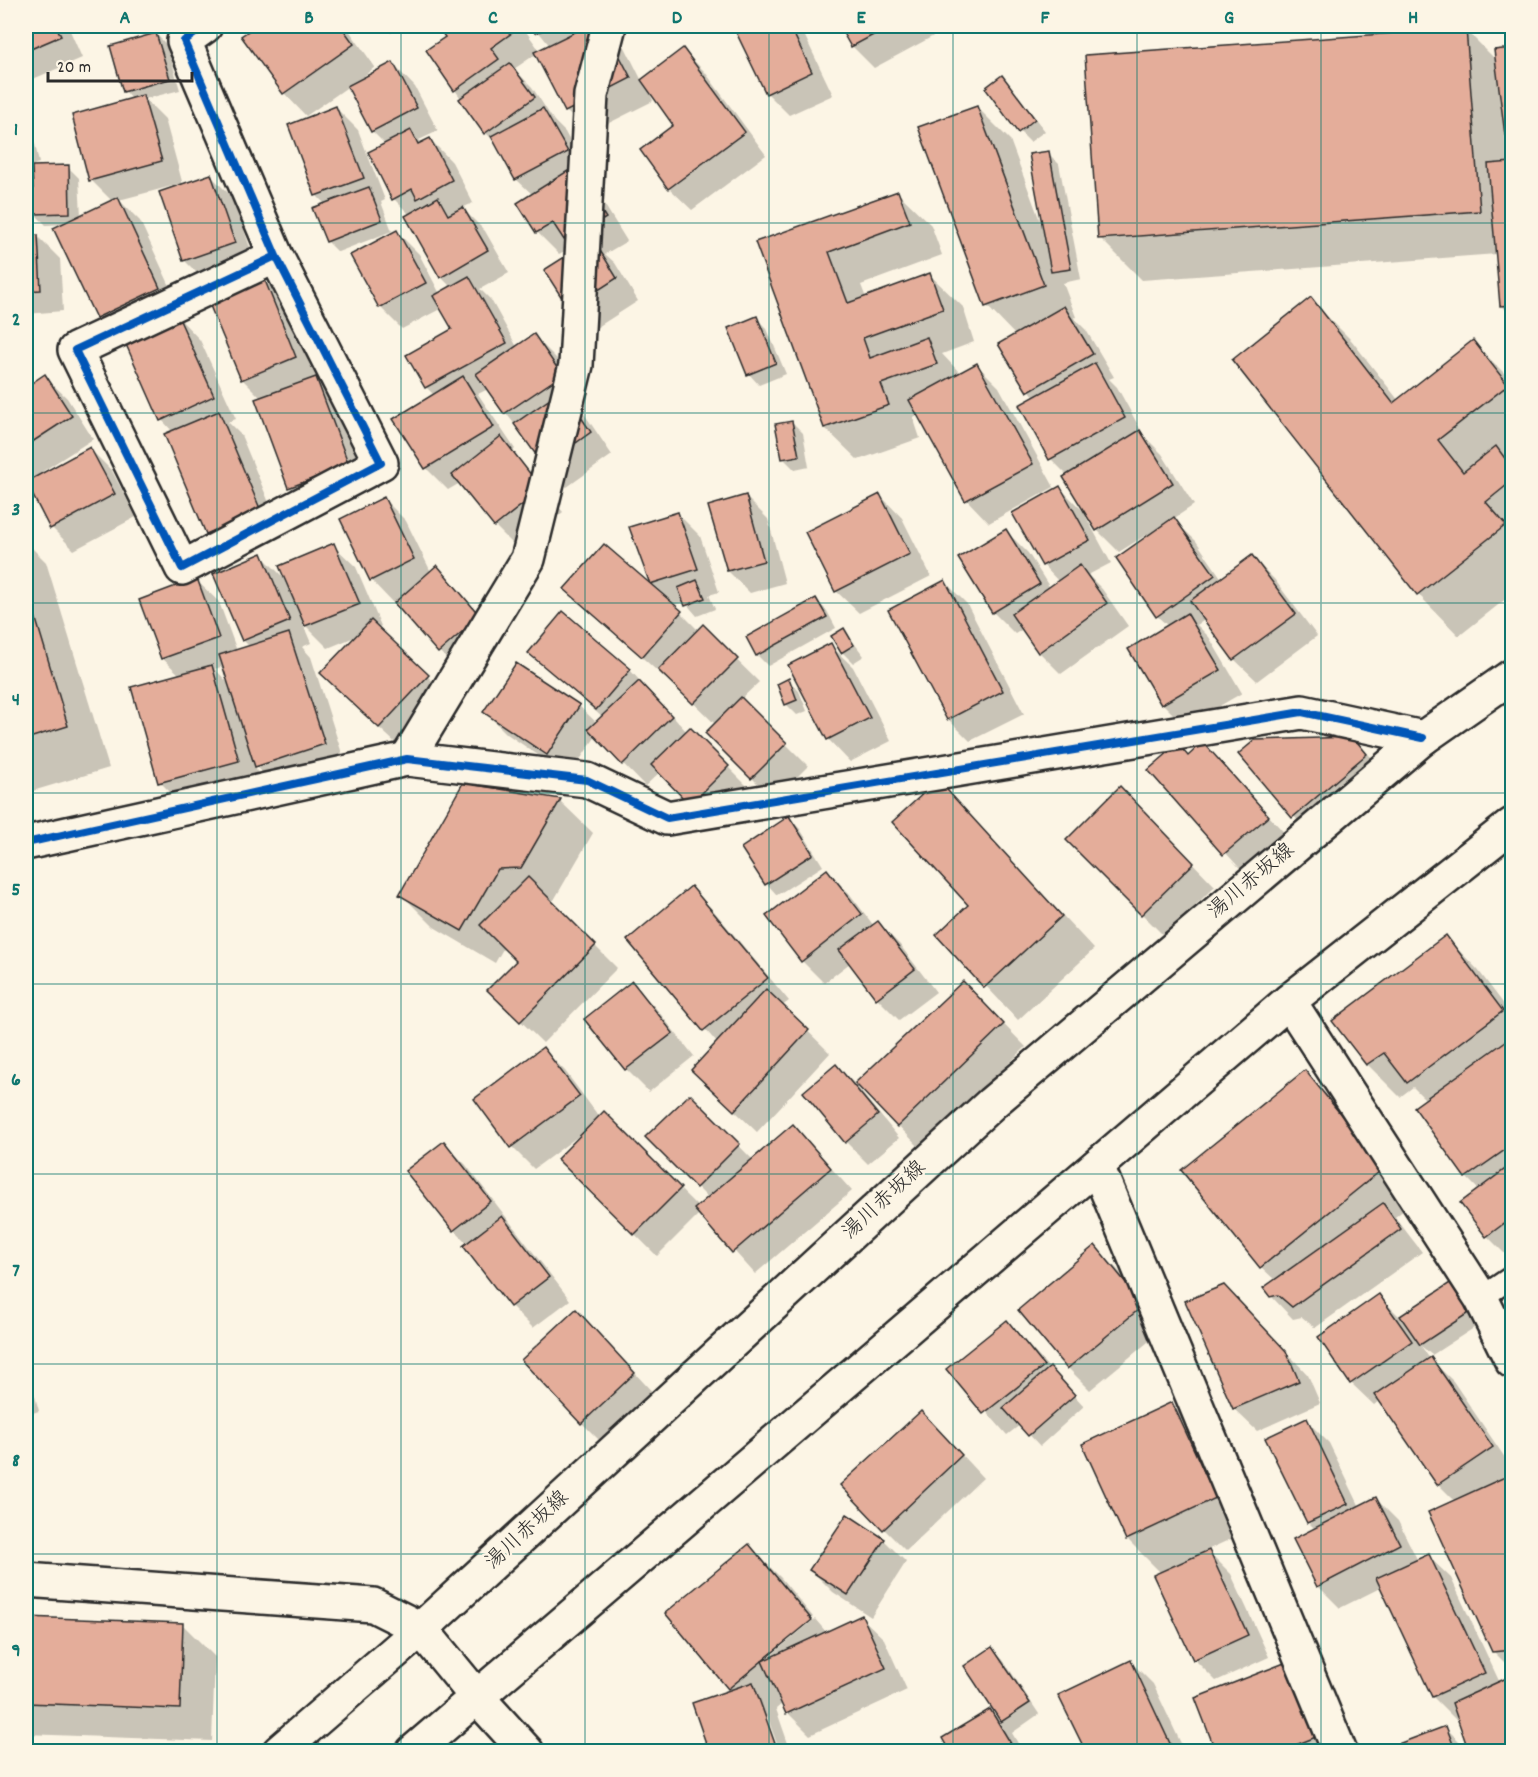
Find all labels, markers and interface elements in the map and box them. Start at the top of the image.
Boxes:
text: A [120,5,131,33]
text: B [304,5,314,33]
text: C [488,5,498,33]
text: D [672,5,683,33]
text: E [856,5,866,33]
text: F [1041,5,1051,33]
text: G [1224,5,1234,33]
text: H [1408,5,1418,33]
scale bar [48,45,192,83]
text: 20 m [57,56,91,81]
text: 1 [14,117,18,145]
text: 2 [12,307,20,335]
text: 3 [12,497,20,525]
text: 4 [12,687,20,715]
street label: 湯川赤坂線 [1202,837,1302,927]
text: 5 [11,877,21,905]
text: 6 [11,1067,21,1095]
street label: 湯川赤坂線 [836,1154,934,1248]
text: 7 [12,1258,20,1286]
text: 8 [12,1448,20,1476]
street label: 湯川赤坂線 [479,1484,577,1578]
text: 9 [11,1638,21,1666]

